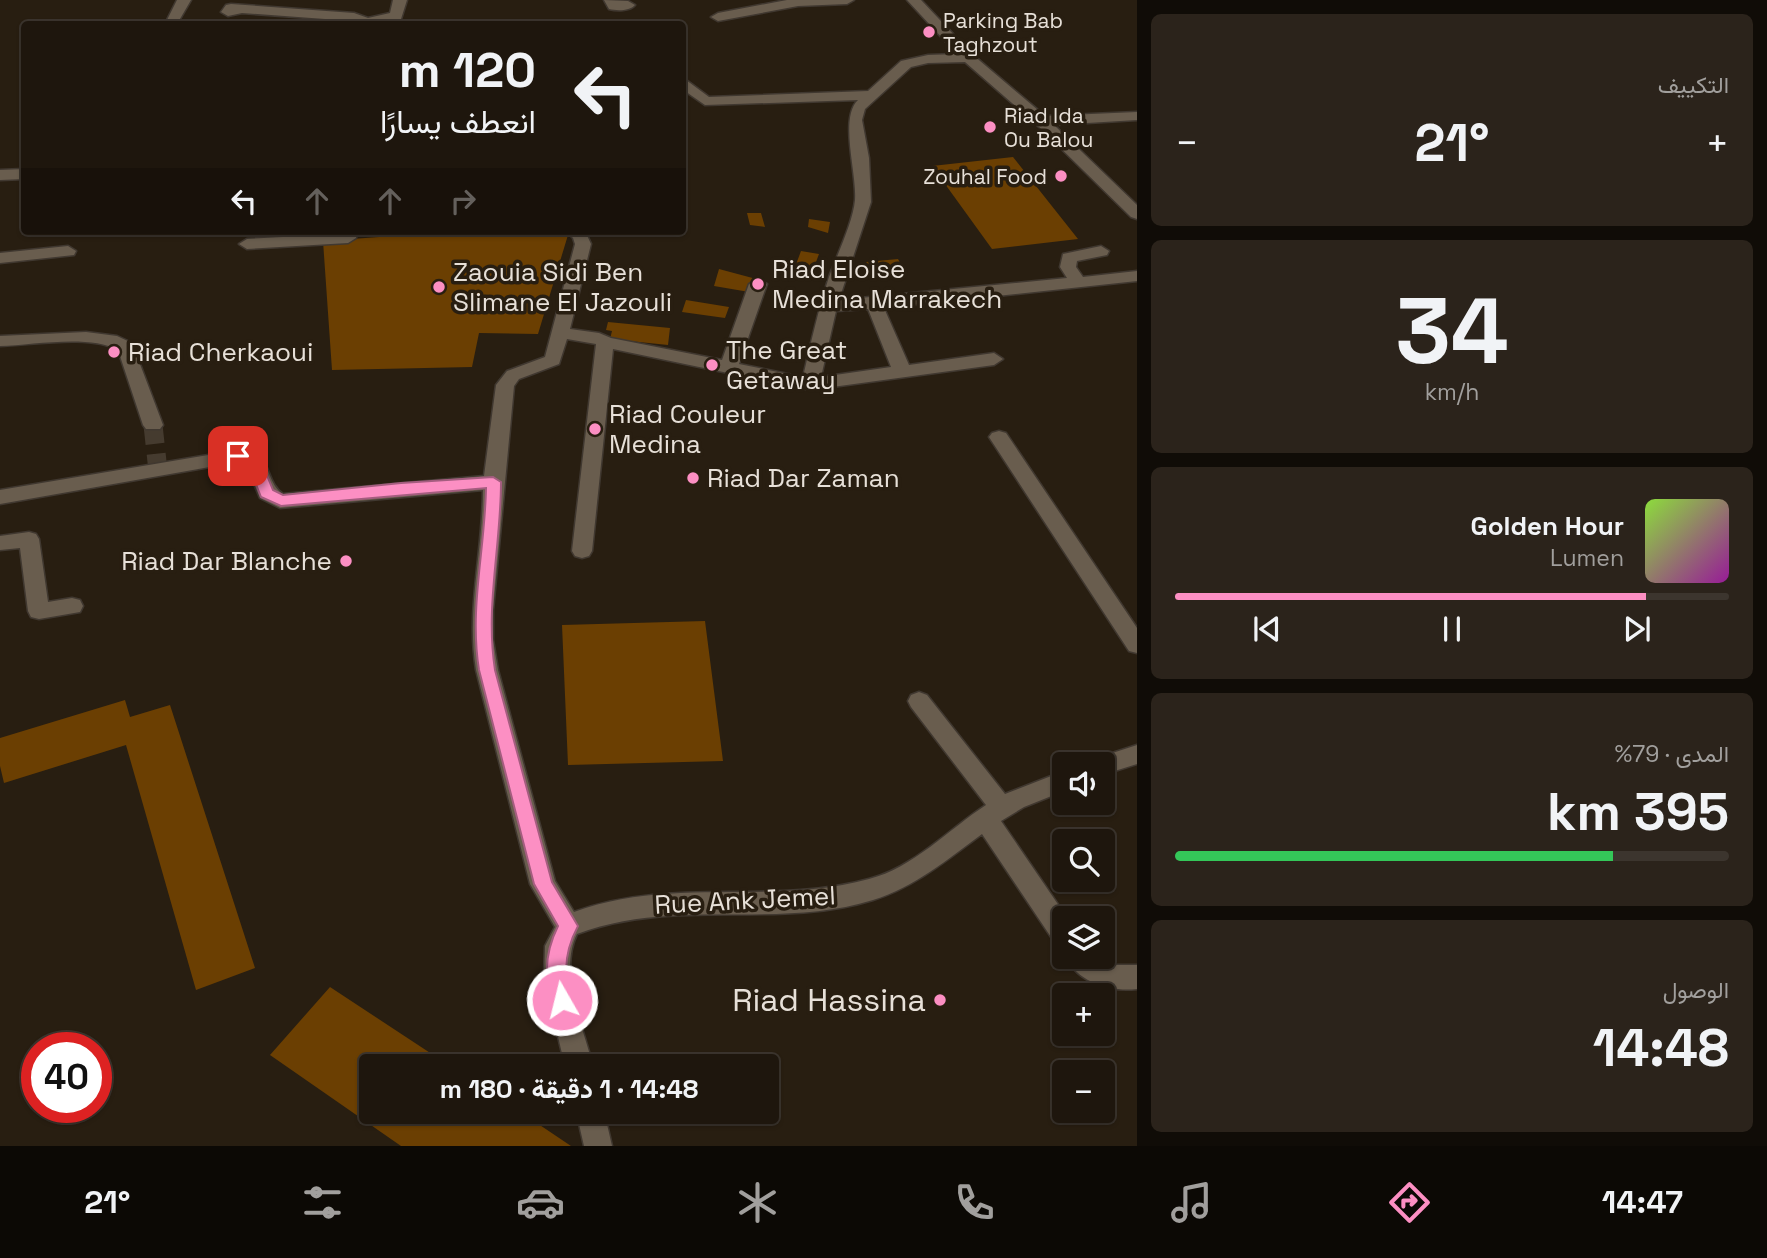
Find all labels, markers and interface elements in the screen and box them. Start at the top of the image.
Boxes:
place label: Parking Bab Taghzout [943,7,1063,58]
marker: Parking Bab Taghzout [921,24,937,40]
text: 120 m [399,39,536,101]
icon: left [560,49,651,140]
text: التكييف [1658,70,1729,100]
text: انعطف يسارًا [380,102,536,142]
place label: Riad Ida Ou Balou [1004,102,1093,153]
text: 21° [1415,110,1489,176]
marker: Riad Ida Ou Balou [982,119,998,135]
text: − [1175,119,1199,167]
text: + [1705,119,1729,167]
place label: Zouhal Food [923,163,1047,190]
marker: Zouhal Food [1053,168,1069,184]
icon: left [225,182,263,220]
icon: ahead [298,182,336,220]
icon: ahead [371,182,409,220]
icon: right [444,182,482,220]
place label: Riad Eloise Medina Marrakech [772,252,1002,316]
place label: Zaouia Sidi Ben Slimane El Jazouli [453,255,672,319]
text: 34 [1395,273,1509,390]
marker: Riad Eloise Medina Marrakech [750,276,766,292]
marker: Zaouia Sidi Ben Slimane El Jazouli [431,279,447,295]
place label: The Great Getaway [726,333,847,397]
place label: Riad Cherkaoui [128,335,313,369]
marker: Riad Cherkaoui [106,344,122,360]
marker: The Great Getaway [704,357,720,373]
text: km/h [1425,377,1479,407]
place label: Riad Couleur Medina [609,397,766,461]
marker: Riad Couleur Medina [587,421,603,437]
pin [208,426,268,486]
icon: arrive [219,437,257,475]
place label: Riad Dar Zaman [707,461,900,495]
marker: Riad Dar Zaman [685,470,701,486]
text: Golden Hour [1470,509,1624,543]
text: Lumen [1550,543,1624,573]
place label: Riad Dar Blanche [121,544,332,578]
marker: Riad Dar Blanche [338,553,354,569]
icon: previous [1248,610,1286,648]
icon: pause [1433,610,1471,648]
icon: next [1618,610,1656,648]
text: المدى · 79% [1614,739,1729,769]
map controls [1052,752,1115,1123]
button: sound [1052,752,1115,815]
text: 395 km [1547,779,1729,845]
button: search [1052,829,1115,892]
street label: Rue Ank Jemel [654,878,836,922]
button: layers [1052,906,1115,969]
position arrow [525,963,599,1037]
text: الوصول [1663,975,1729,1005]
place label: Riad Hassina [732,980,926,1020]
button: + [1052,983,1115,1046]
marker: Riad Hassina [932,992,948,1008]
text: 14:48 [1593,1015,1729,1081]
speed limit sign: 40 [21,1032,112,1123]
button: − [1052,1060,1115,1123]
text: 14:48 · 1 دقيقة · 180 m [440,1072,698,1106]
icon: filters [298,1178,347,1227]
icon: car [516,1178,565,1227]
icon: climate [733,1178,782,1227]
icon: phone [950,1178,999,1227]
icon: music [1167,1178,1216,1227]
icon: directions [1385,1178,1434,1227]
text: 21° [84,1182,130,1222]
text: 14:47 [1602,1182,1683,1222]

